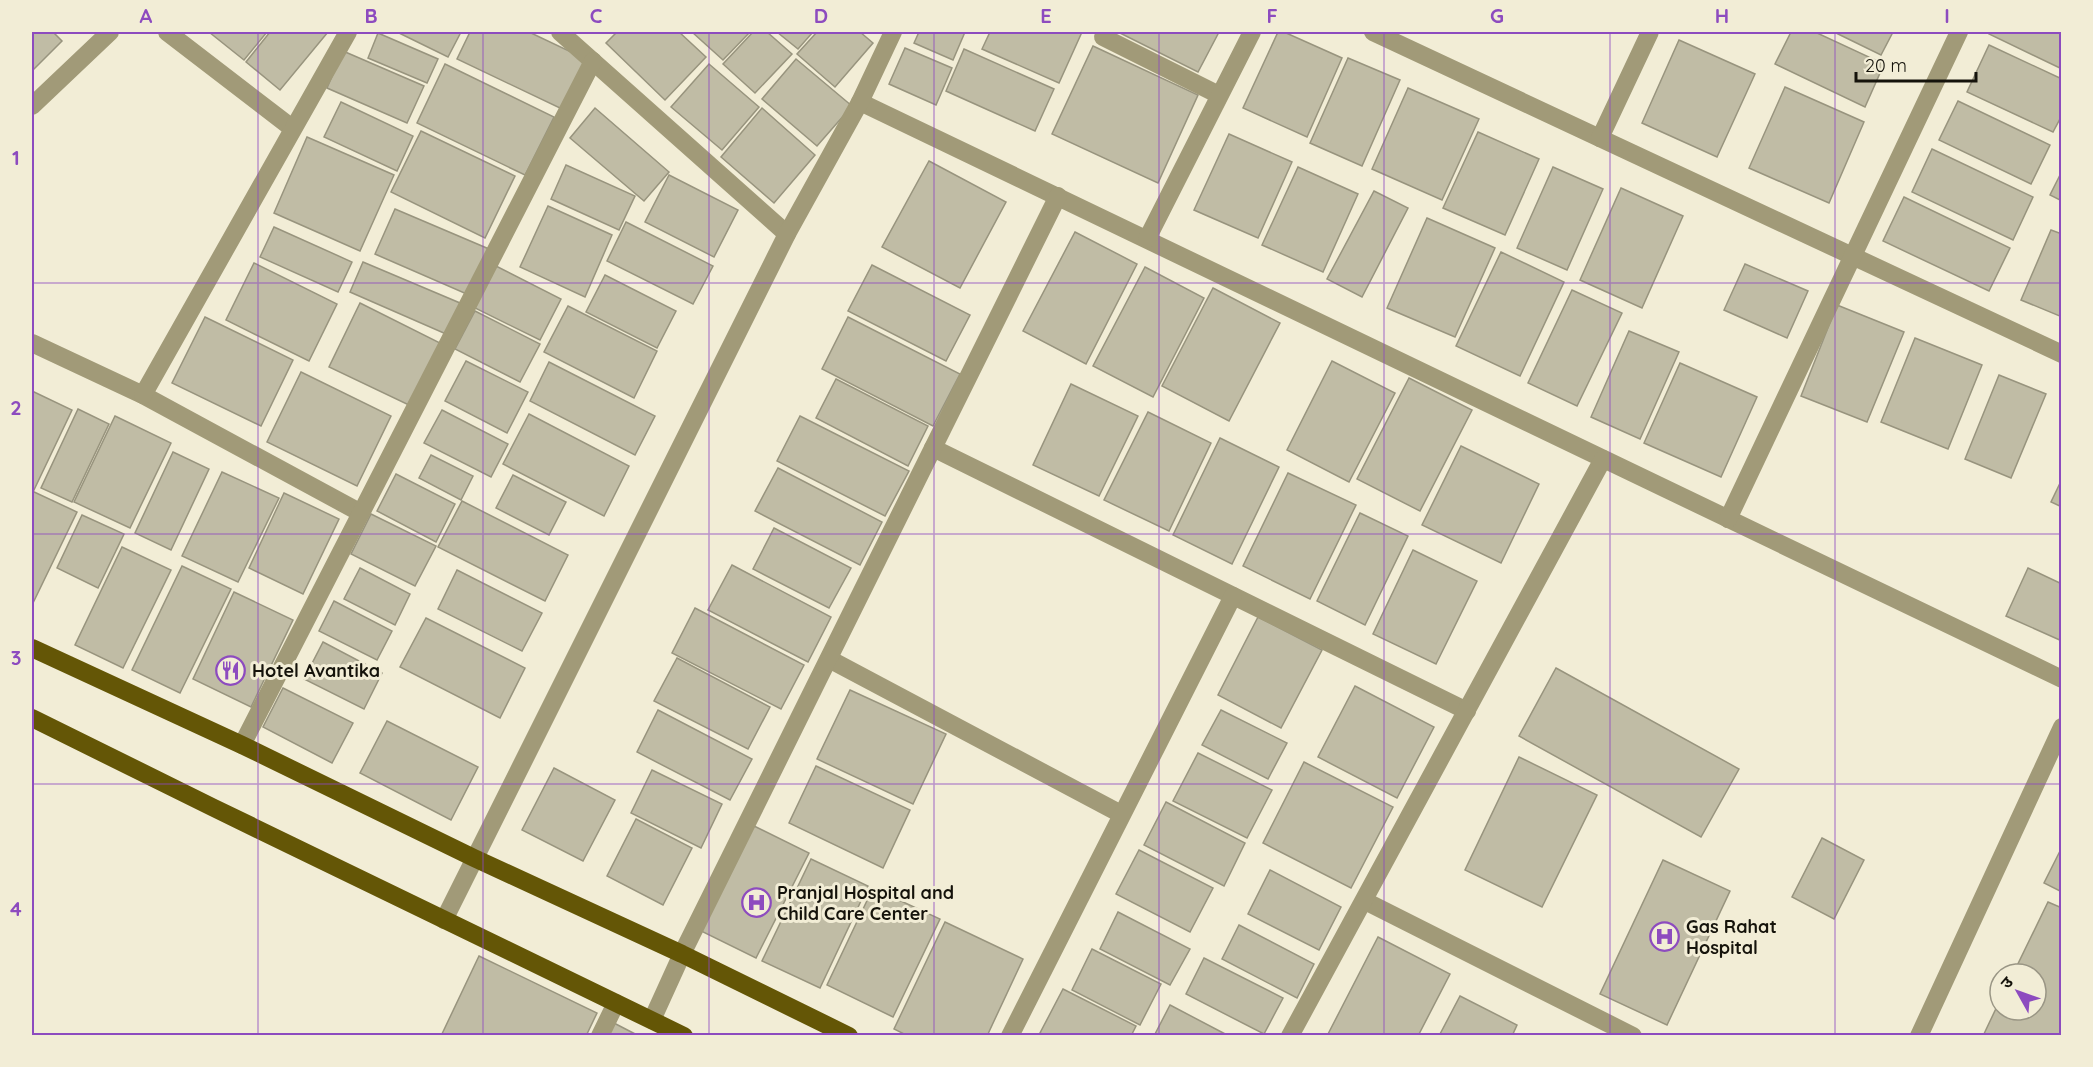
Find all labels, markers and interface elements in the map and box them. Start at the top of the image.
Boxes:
text: A [140,3,153,28]
text: B [364,3,378,28]
text: C [590,3,603,28]
text: D [814,3,828,28]
text: E [1040,3,1052,28]
text: F [1266,3,1278,28]
text: G [1490,3,1504,28]
text: H [1715,3,1729,28]
text: I [1944,3,1950,28]
scale bar [1856,45,1976,83]
text: 20 m [1865,54,1907,77]
text: 1 [12,145,20,170]
text: 2 [10,395,22,420]
text: 3 [11,645,21,670]
restaurant icon: Hotel Avantika [215,655,247,687]
place label: Hotel Avantika [252,659,380,682]
place label: Pranjal Hospital and Child Care Center [777,881,954,925]
hospital icon: Pranjal Hospital and Child Care Center [740,887,772,919]
text: 4 [10,896,22,921]
place label: Gas Rahat Hospital [1686,915,1777,959]
hospital icon: Gas Rahat Hospital [1649,921,1681,953]
north arrow [1988,962,2048,1022]
text: उ [1996,972,2018,992]

